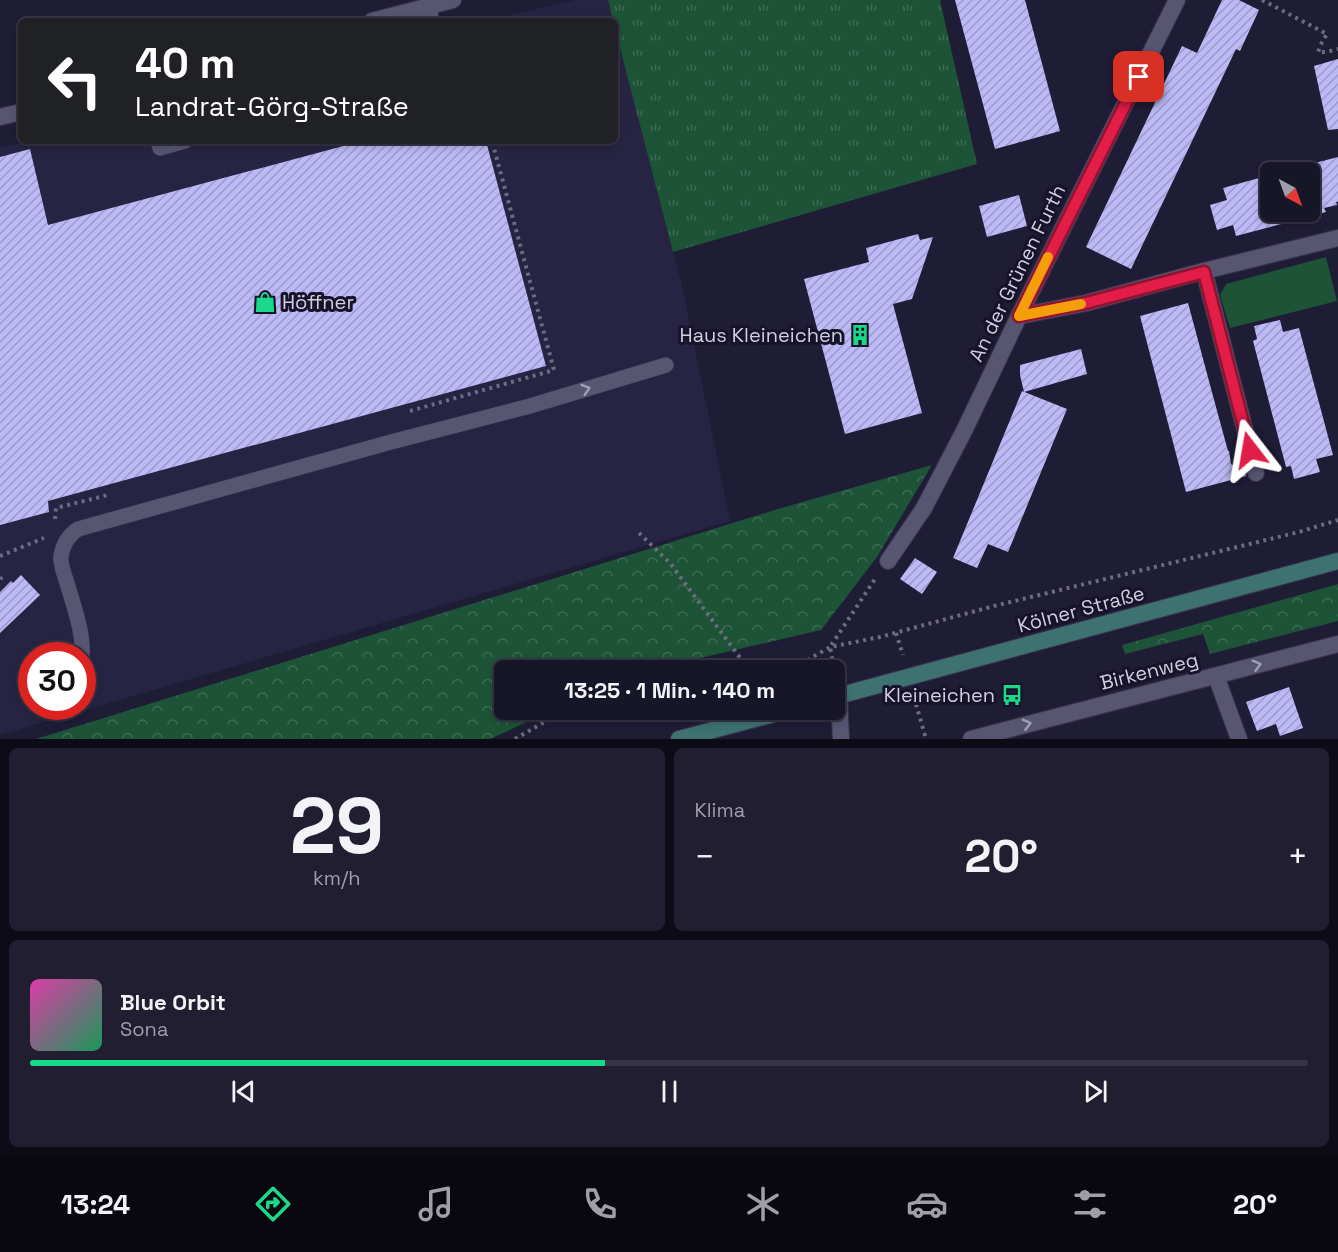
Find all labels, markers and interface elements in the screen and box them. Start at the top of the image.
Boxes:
text: 40 m [135,37,235,90]
icon: left [36,42,114,120]
pin [1113,51,1164,102]
icon: arrive [1122,60,1155,93]
text: Landrat-Görg-Straße [135,89,409,124]
north arrow [1260,162,1320,222]
map controls [1260,162,1320,222]
street label: An der Grünen Furth [963,180,1071,366]
place label: Höffner [282,289,354,315]
shop icon: Höffner [253,290,277,314]
place label: Haus Kleineichen [680,322,843,348]
building icon: Haus Kleineichen [848,323,872,347]
one-way arrow [580,384,591,396]
position arrow [1218,418,1282,482]
street label: Kölner Straße [1015,580,1147,638]
speed limit sign: 30 [18,642,96,720]
street label: Birkenweg [1097,646,1201,696]
one-way arrow [1252,660,1262,673]
text: 13:25 · 1 Min. · 140 m [564,676,775,704]
place label: Kleineichen [884,682,995,708]
bus stop icon: Kleineichen [1000,683,1024,707]
one-way arrow [1022,718,1032,731]
text: 29 [290,776,384,876]
text: Klima [695,797,745,823]
text: 20° [964,828,1038,885]
text: − [695,836,715,878]
text: + [1288,836,1308,878]
text: km/h [313,865,361,891]
text: Blue Orbit [120,988,226,1016]
text: Sona [120,1016,168,1042]
icon: previous [227,1075,260,1108]
icon: pause [653,1075,686,1108]
icon: next [1079,1075,1112,1108]
icon: directions [252,1183,294,1225]
icon: music [415,1183,457,1225]
icon: phone [579,1183,621,1225]
icon: climate [742,1183,784,1225]
icon: car [906,1183,948,1225]
icon: filters [1069,1183,1111,1225]
text: 13:24 [61,1187,130,1222]
text: 20° [1233,1187,1277,1222]

